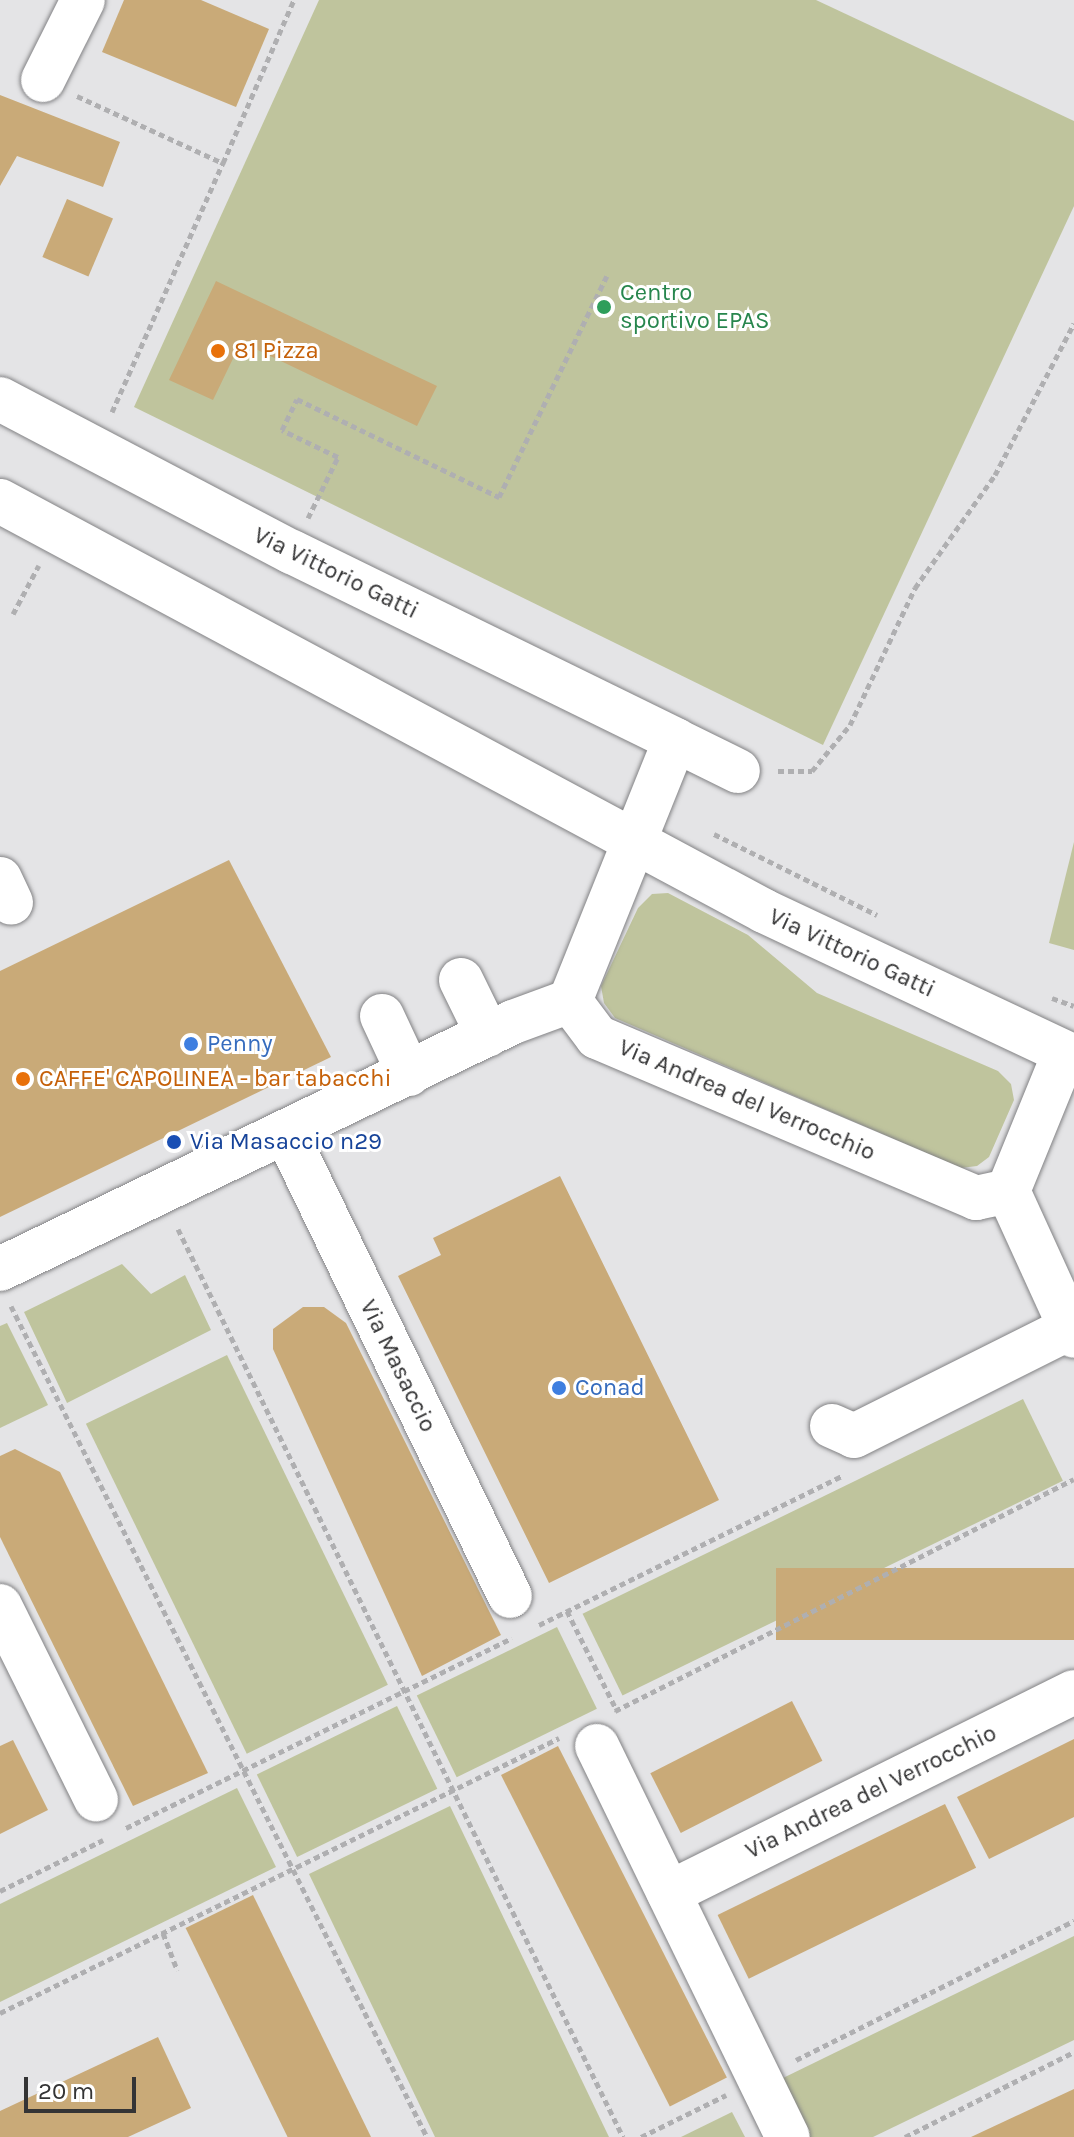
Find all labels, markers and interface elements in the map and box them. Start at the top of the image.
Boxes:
place label: Centro sportivo EPAS [620,279,770,335]
marker: Centro sportivo EPAS [595,298,613,316]
place label: 81 Pizza [234,337,319,365]
marker: 81 Pizza [209,342,227,360]
street label: Via Vittorio Gatti [249,521,423,625]
street label: Via Vittorio Gatti [764,902,940,1004]
place label: Penny [207,1030,273,1058]
street label: Via Andrea del Verrocchio [614,1033,880,1167]
marker: Penny [182,1035,200,1053]
place label: CAFFE' CAPOLINEA - bar tabacchi [39,1065,392,1093]
marker: CAFFE' CAPOLINEA - bar tabacchi [14,1070,32,1088]
place label: Via Masaccio n29 [190,1128,382,1156]
marker: Via Masaccio n29 [165,1133,183,1151]
street label: Via Masaccio [354,1295,442,1437]
place label: Conad [575,1374,645,1402]
marker: Conad [550,1379,568,1397]
street label: Via Andrea del Verrocchio [741,1719,1001,1865]
scale bar [28,2061,140,2111]
text: 20 m [38,2077,94,2105]

